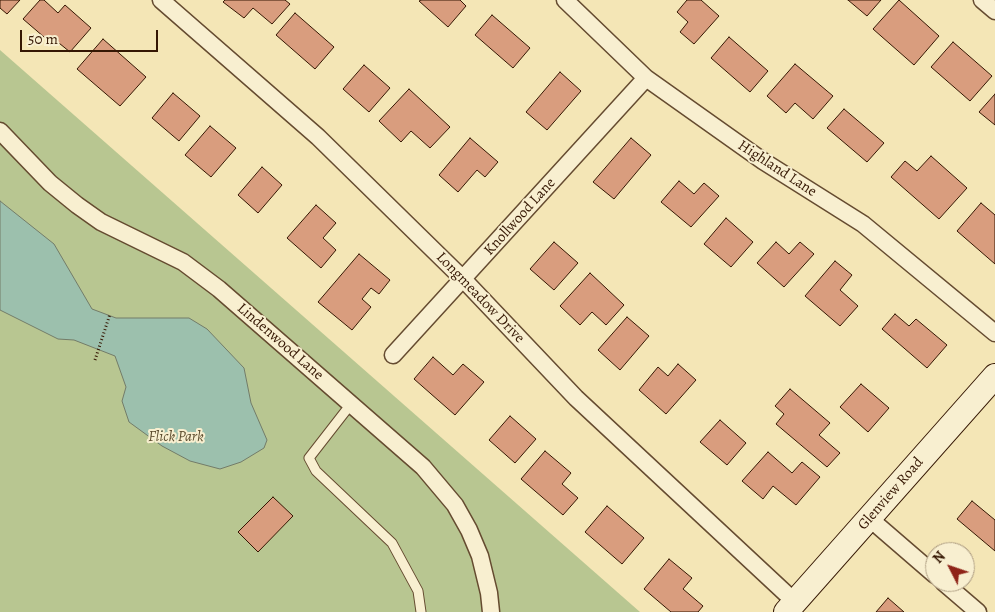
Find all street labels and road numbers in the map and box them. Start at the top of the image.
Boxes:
street label: Highland Lane [734,137,820,201]
street label: Knollwood Lane [480,174,560,260]
street label: Longmeadow Drive [432,249,528,347]
street label: Lindenwood Lane [233,300,327,384]
street label: Glenview Road [854,454,928,534]

